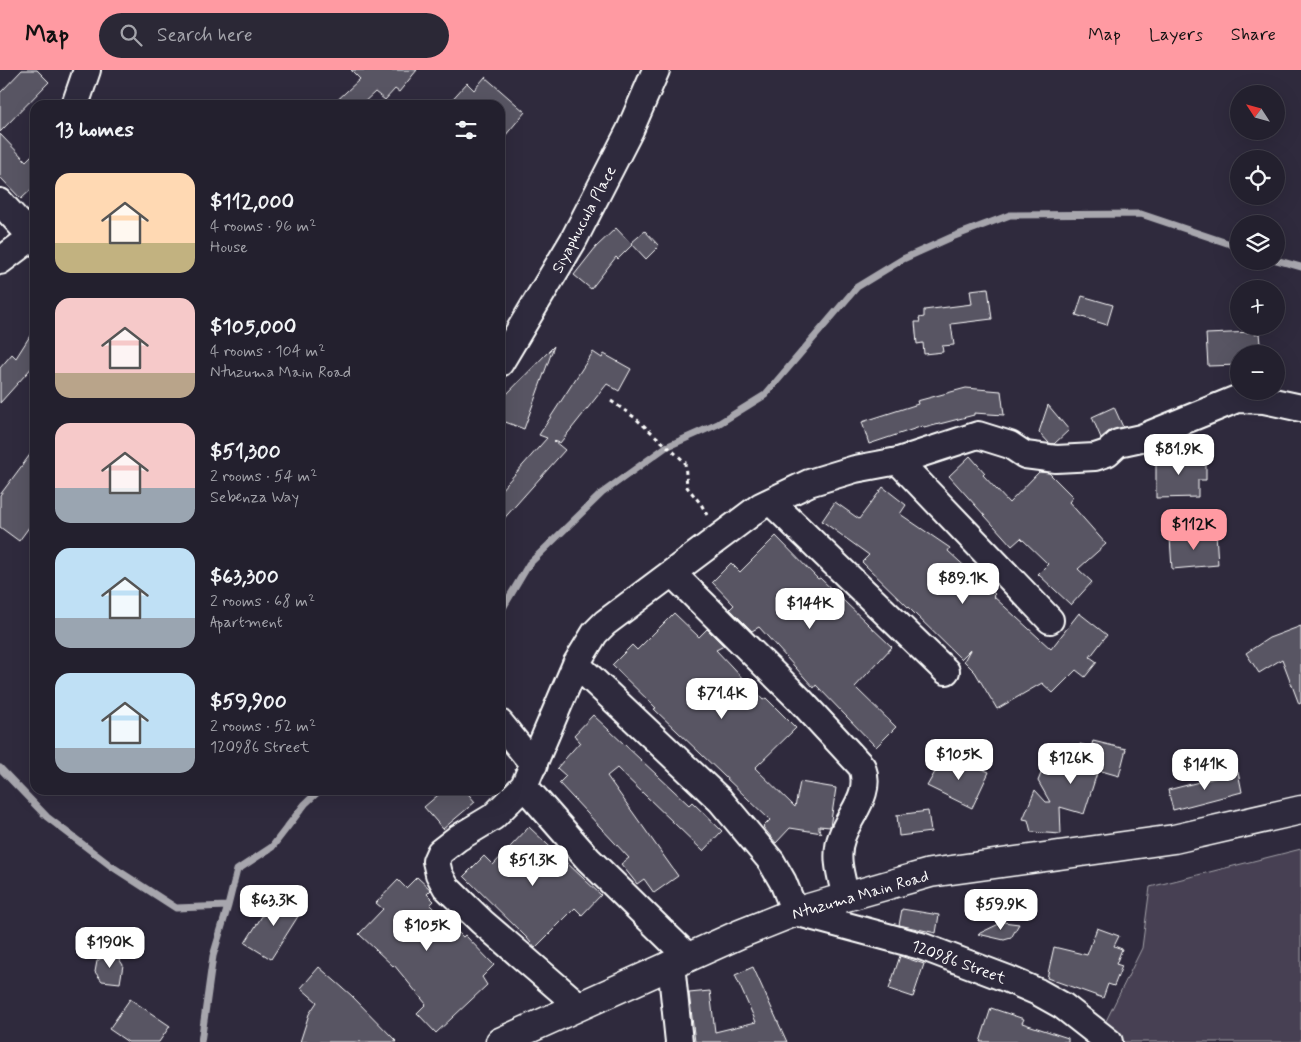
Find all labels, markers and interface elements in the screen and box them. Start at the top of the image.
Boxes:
search box [99,13,449,58]
text: Map [25,20,69,51]
icon: search [117,21,145,49]
text: Search here [157,23,253,48]
text: Map [1088,23,1121,47]
text: Layers [1149,23,1203,47]
text: Share [1231,23,1276,47]
north arrow [1230,85,1285,140]
map controls [1230,85,1285,400]
text: 13 homes [55,116,134,144]
icon: filters [452,116,480,144]
button: locate [1230,150,1285,205]
street label: Siyaphucula Place [547,162,622,277]
text: $112,000 [210,188,294,216]
icon: home [95,193,155,253]
button: layers [1230,215,1285,270]
text: 4 rooms · 96 m² [210,216,316,237]
text: House [210,237,248,258]
button: + [1230,280,1285,335]
text: $105,000 [210,313,296,341]
icon: home [95,318,155,378]
text: 4 rooms · 104 m² [210,341,325,362]
button: − [1230,345,1285,400]
text: Ntuzuma Main Road [210,362,351,383]
pin: $81.9K [1138,434,1220,476]
text: $51,300 [210,438,281,466]
text: $81.9K [1155,439,1203,460]
icon: home [95,443,155,503]
text: 2 rooms · 54 m² [210,466,317,487]
text: Sebenza Way [210,487,299,508]
pin: $112K [1159,508,1229,551]
text: $112K [1172,514,1216,535]
pin: $89.1K [922,562,1004,605]
text: $63,300 [210,563,279,591]
icon: home [95,568,155,628]
text: $89.1K [938,568,988,589]
pin: $144K [775,588,845,630]
text: 2 rooms · 68 m² [210,591,315,612]
text: $144K [787,593,834,614]
text: Apartment [210,612,283,633]
pin: $71.4K [681,678,763,720]
text: $71.4K [697,683,747,704]
text: $59,900 [210,688,287,716]
icon: home [95,693,155,753]
text: 2 rooms · 52 m² [210,716,316,737]
text: 120986 Street [210,737,310,758]
pin: $105K [924,738,994,781]
pin: $126K [1036,742,1106,785]
text: $105K [936,744,982,765]
text: $126K [1049,748,1093,769]
pin: $141K [1170,748,1240,791]
text: $141K [1183,754,1227,775]
pin: $51.3K [492,844,574,887]
text: $51.3K [509,850,557,871]
street label: Ntuzuma Main Road [790,866,931,925]
pin: $63.3K [233,884,315,927]
pin: $59.9K [960,888,1042,931]
text: $63.3K [251,890,297,911]
text: $59.9K [975,894,1027,915]
pin: $105K [392,910,462,952]
text: $105K [404,915,450,936]
pin: $190K [75,926,145,969]
text: $190K [86,932,134,953]
street label: 120986 Street [908,936,1009,989]

